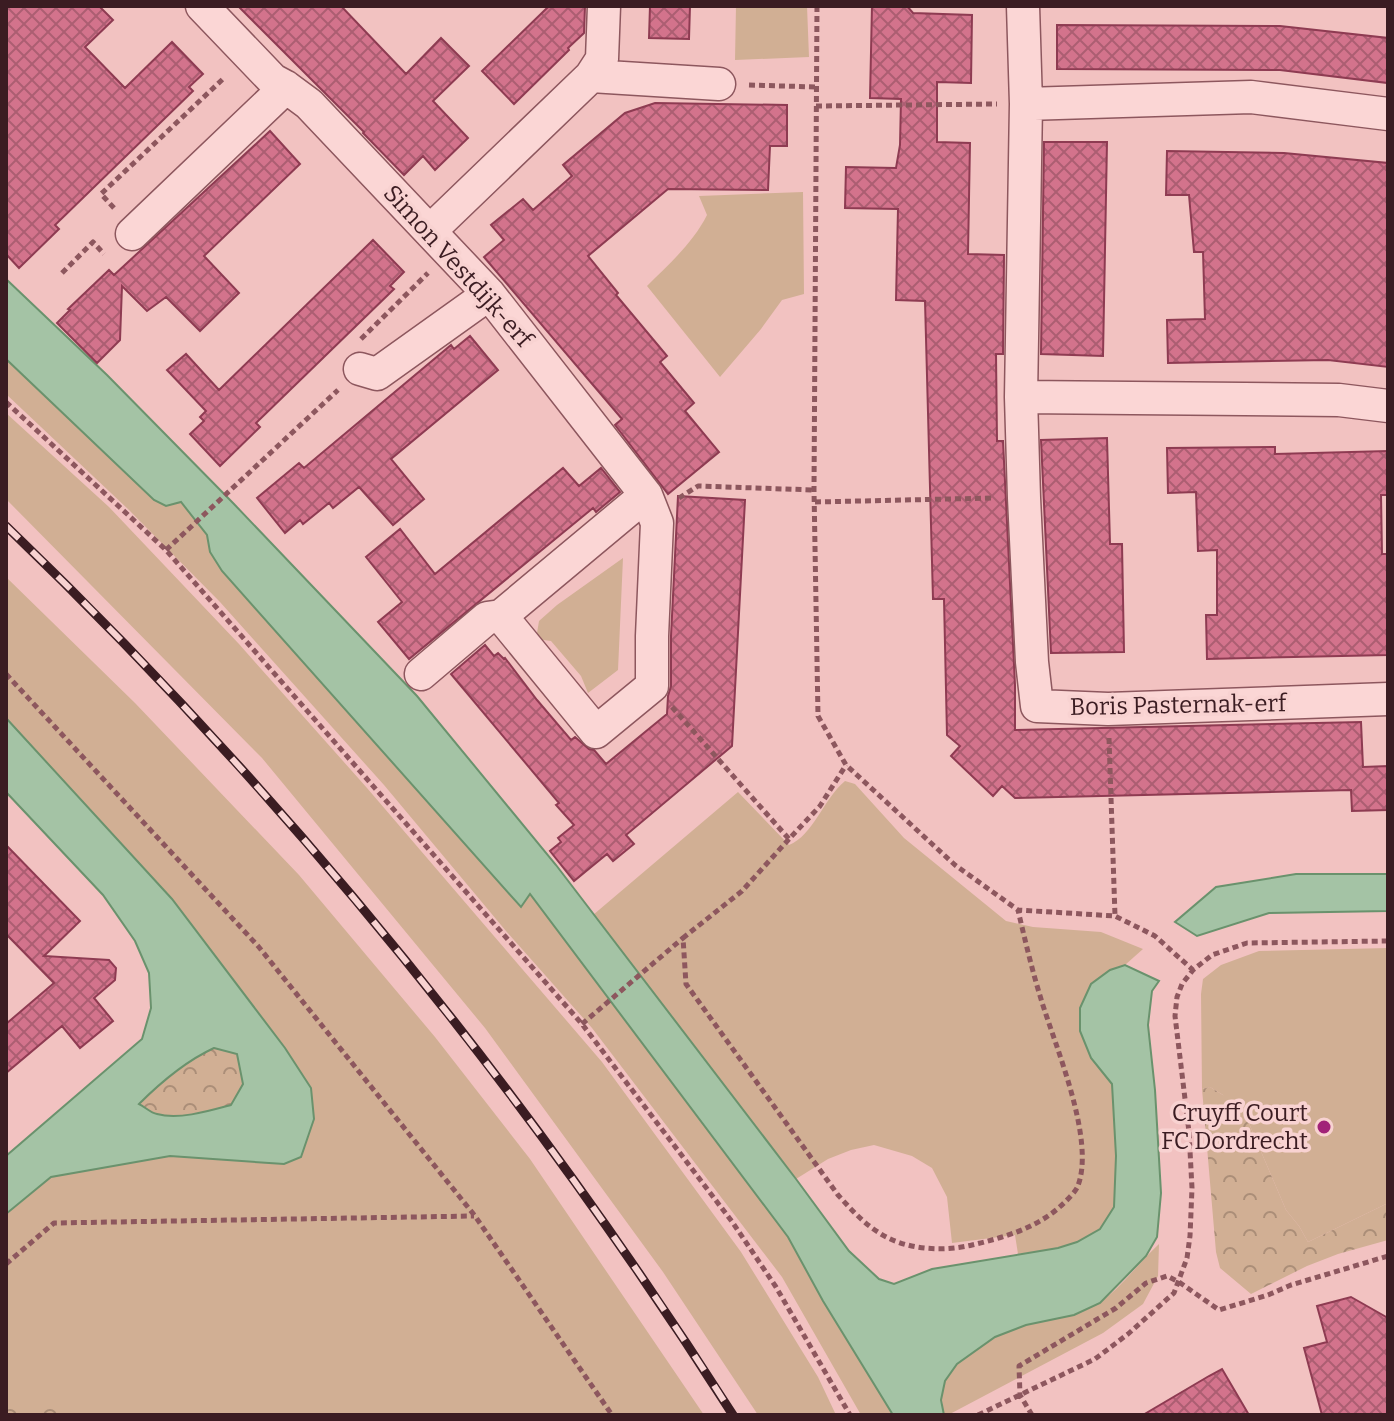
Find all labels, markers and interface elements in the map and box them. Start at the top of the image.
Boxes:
street label: Simon Vestdijk-erf [378,179,539,354]
street label: Boris Pasternak-erf [1070,689,1288,721]
place label: Cruyff Court FC Dordrecht [1161,1099,1308,1155]
marker: Cruyff Court FC Dordrecht [1315,1118,1333,1136]

